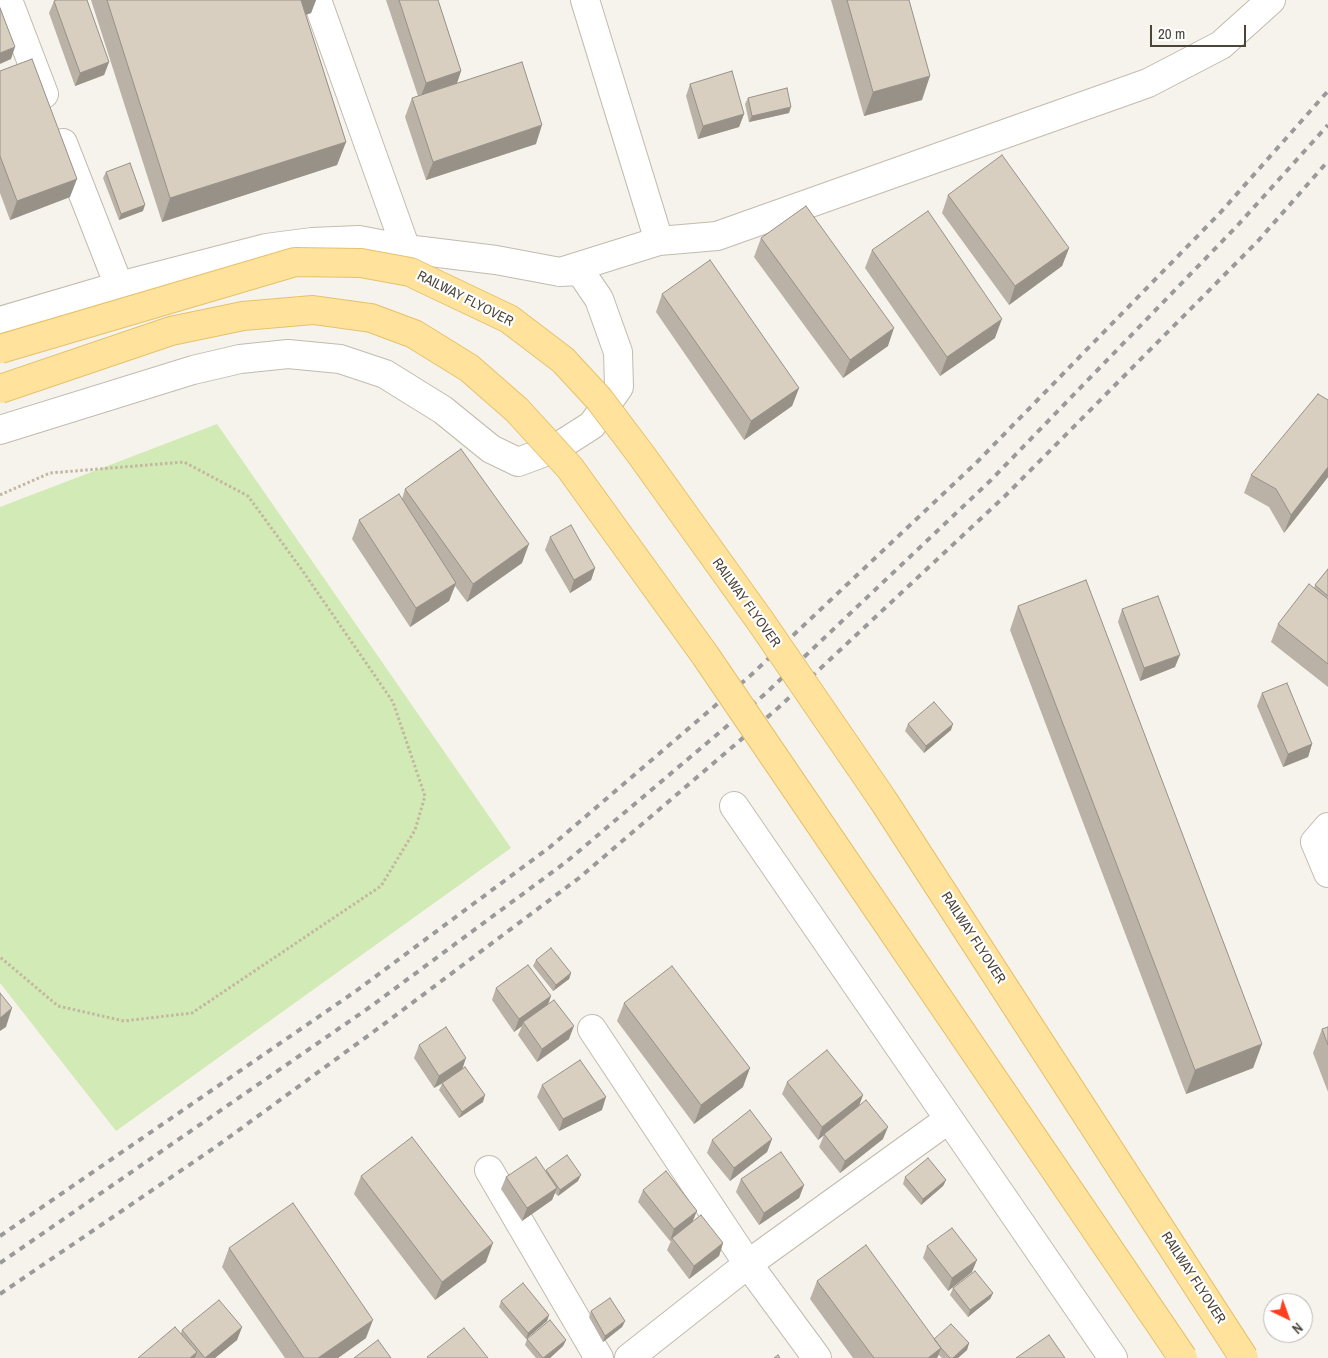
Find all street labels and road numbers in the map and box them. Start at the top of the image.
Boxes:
street label: RAILWAY FLYOVER [414,268,516,330]
street label: RAILWAY FLYOVER [708,555,784,651]
street label: RAILWAY FLYOVER [937,889,1009,987]
street label: RAILWAY FLYOVER [1157,1229,1229,1327]

